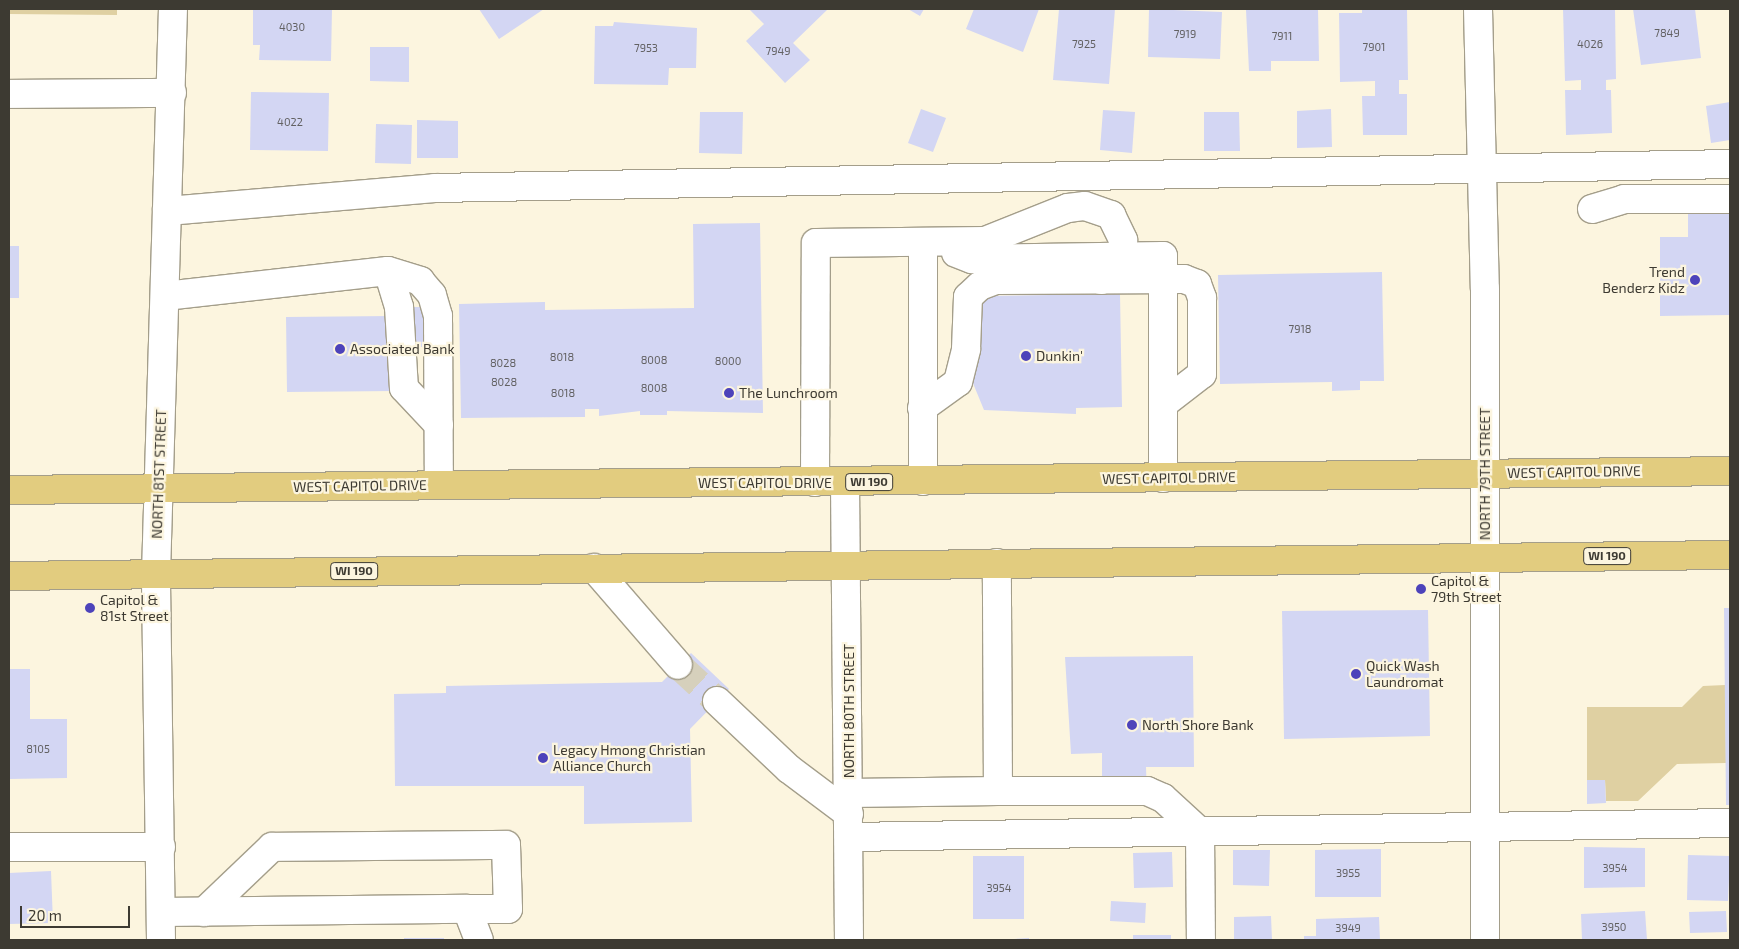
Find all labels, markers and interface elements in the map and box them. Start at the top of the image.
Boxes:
house number: 4030 [279,20,305,34]
house number: 7849 [1654,26,1680,40]
house number: 7919 [1174,27,1196,41]
house number: 7911 [1272,29,1292,43]
house number: 7925 [1072,37,1096,51]
house number: 4026 [1577,37,1603,51]
house number: 7901 [1363,40,1385,54]
house number: 7953 [634,41,658,55]
house number: 7949 [766,44,790,58]
house number: 4022 [277,115,303,129]
place label: Trend Benderz Kidz [1602,264,1685,296]
marker: Trend Benderz Kidz [1689,274,1701,286]
house number: 7918 [1289,322,1311,336]
place label: Associated Bank [350,341,455,357]
marker: Associated Bank [334,343,346,355]
place label: Dunkin' [1036,348,1083,364]
house number: 8018 [550,350,574,364]
marker: Dunkin' [1020,350,1032,362]
house number: 8008 [641,353,667,367]
house number: 8000 [715,354,741,368]
house number: 8028 [490,356,516,370]
house number: 8028 [491,375,517,389]
house number: 8008 [641,381,667,395]
place label: The Lunchroom [739,385,838,401]
house number: 8018 [551,386,575,400]
marker: The Lunchroom [723,387,735,399]
street label: NORTH 79TH STREET [1477,408,1493,540]
street label: NORTH 81ST STREET [148,409,170,539]
street label: WEST CAPITOL DRIVE [1507,462,1641,482]
street label: WEST CAPITOL DRIVE [1102,468,1236,488]
road number: WI 190 [844,472,894,492]
street label: WEST CAPITOL DRIVE [698,475,832,491]
street label: WEST CAPITOL DRIVE [293,476,427,496]
road number: WI 190 [1582,546,1632,566]
road number: WI 190 [329,562,379,580]
place label: Capitol & 79th Street [1431,573,1502,606]
marker: Capitol & 79th Street [1415,583,1427,595]
place label: Capitol & 81st Street [100,592,169,624]
marker: Capitol & 81st Street [84,602,96,614]
street label: NORTH 80TH STREET [841,644,857,778]
place label: Quick Wash Laundromat [1366,658,1444,690]
marker: Quick Wash Laundromat [1350,668,1362,680]
place label: North Shore Bank [1142,717,1254,733]
marker: North Shore Bank [1126,719,1138,731]
house number: 8105 [26,742,50,756]
place label: Legacy Hmong Christian Alliance Church [553,742,706,774]
marker: Legacy Hmong Christian Alliance Church [537,752,549,764]
house number: 3954 [1602,861,1628,875]
house number: 3955 [1336,866,1360,880]
house number: 3954 [986,881,1012,895]
scale bar [22,896,132,928]
text: 20 m [28,906,62,924]
house number: 3950 [1602,920,1626,934]
house number: 3949 [1335,921,1361,935]

